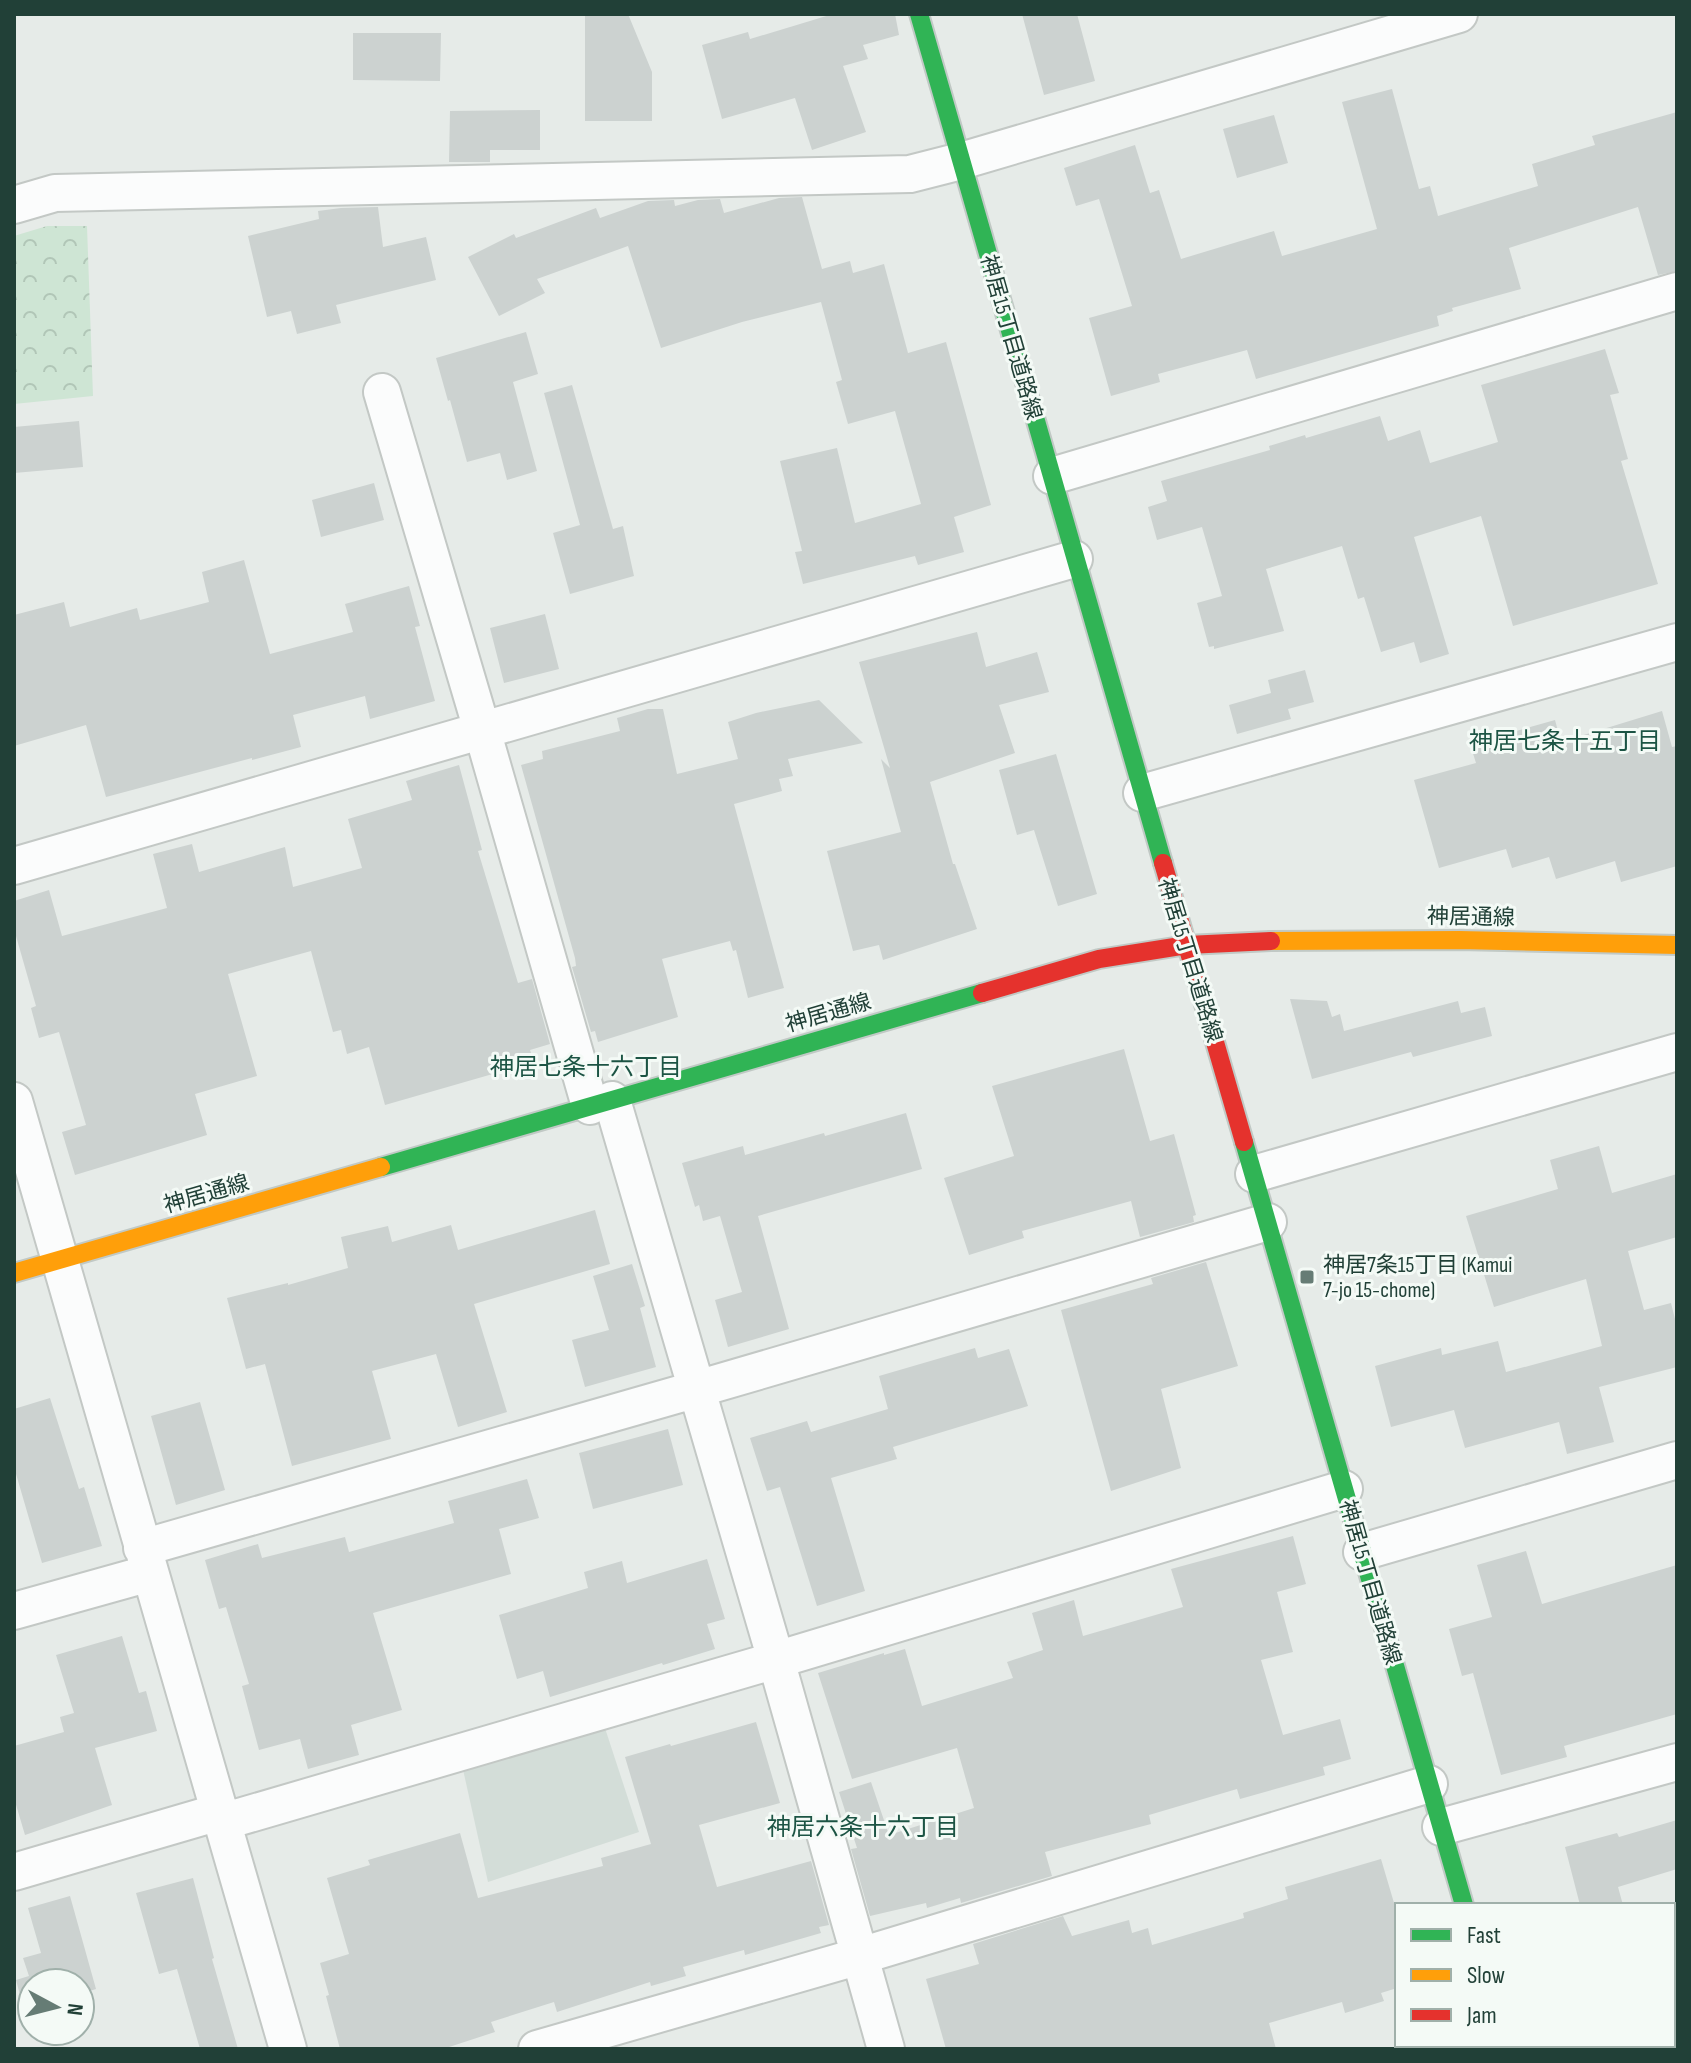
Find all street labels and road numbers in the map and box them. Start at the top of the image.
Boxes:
street label: 神居15丁目道路線 [974,252,1047,423]
street label: 神居15丁目道路線 [1152,875,1227,1046]
street label: 神居通線 [1427,903,1515,932]
street label: 神居通線 [782,988,874,1039]
street label: 神居通線 [160,1169,252,1220]
street label: 神居15丁目道路線 [1333,1497,1406,1668]

